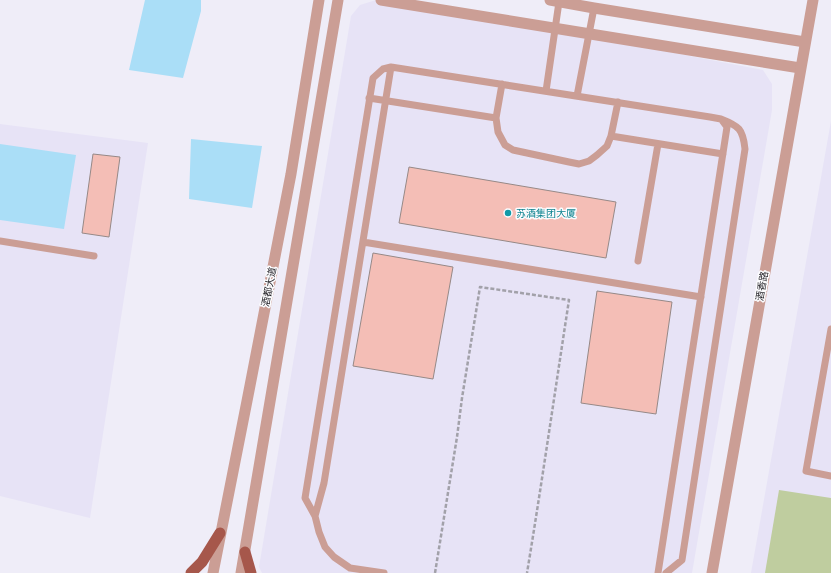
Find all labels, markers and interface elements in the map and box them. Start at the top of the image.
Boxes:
marker: 苏酒集团大厦 [503,208,513,218]
place label: 苏酒集团大厦 [516,208,576,219]
street label: 酒都大道 [260,266,278,308]
street label: 酒香路 [754,270,770,302]

